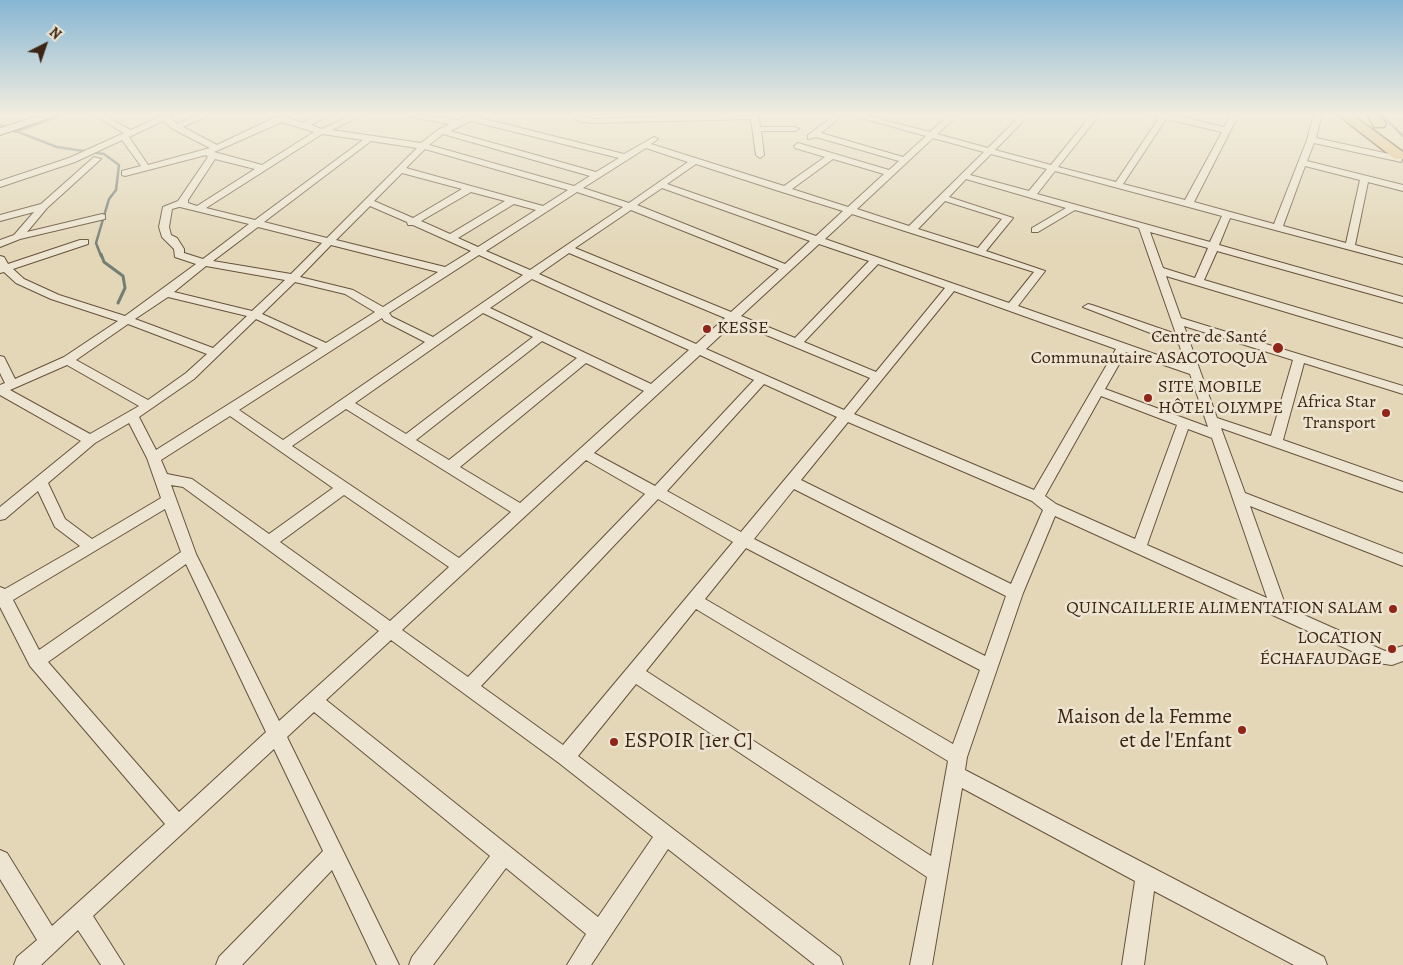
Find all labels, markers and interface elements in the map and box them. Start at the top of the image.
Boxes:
north arrow [20,20,70,70]
text: N [45,23,65,44]
place label: KESSE [717,318,769,340]
marker: KESSE [701,323,713,335]
place label: Centre de Santé Communautaire ASACOTOQUA [1031,327,1267,369]
marker: Centre de Santé Communautaire ASACOTOQUA [1271,341,1285,355]
place label: SITE MOBILE HÔTEL OLYMPE [1158,377,1283,419]
marker: SITE MOBILE HÔTEL OLYMPE [1142,392,1154,404]
place label: Africa Star Transport [1297,392,1376,434]
marker: Africa Star Transport [1380,407,1392,419]
place label: QUINCAILLERIE ALIMENTATION SALAM [1066,598,1383,620]
marker: QUINCAILLERIE ALIMENTATION SALAM [1387,603,1399,615]
place label: LOCATION ÉCHAFAUDAGE [1260,628,1382,670]
marker: LOCATION ÉCHAFAUDAGE [1386,643,1398,655]
place label: Maison de la Femme et de l'Enfant [1057,705,1232,755]
marker: Maison de la Femme et de l'Enfant [1236,724,1248,736]
place label: ESPOIR [1er C] [624,729,753,755]
marker: ESPOIR [1er C] [608,736,620,748]

